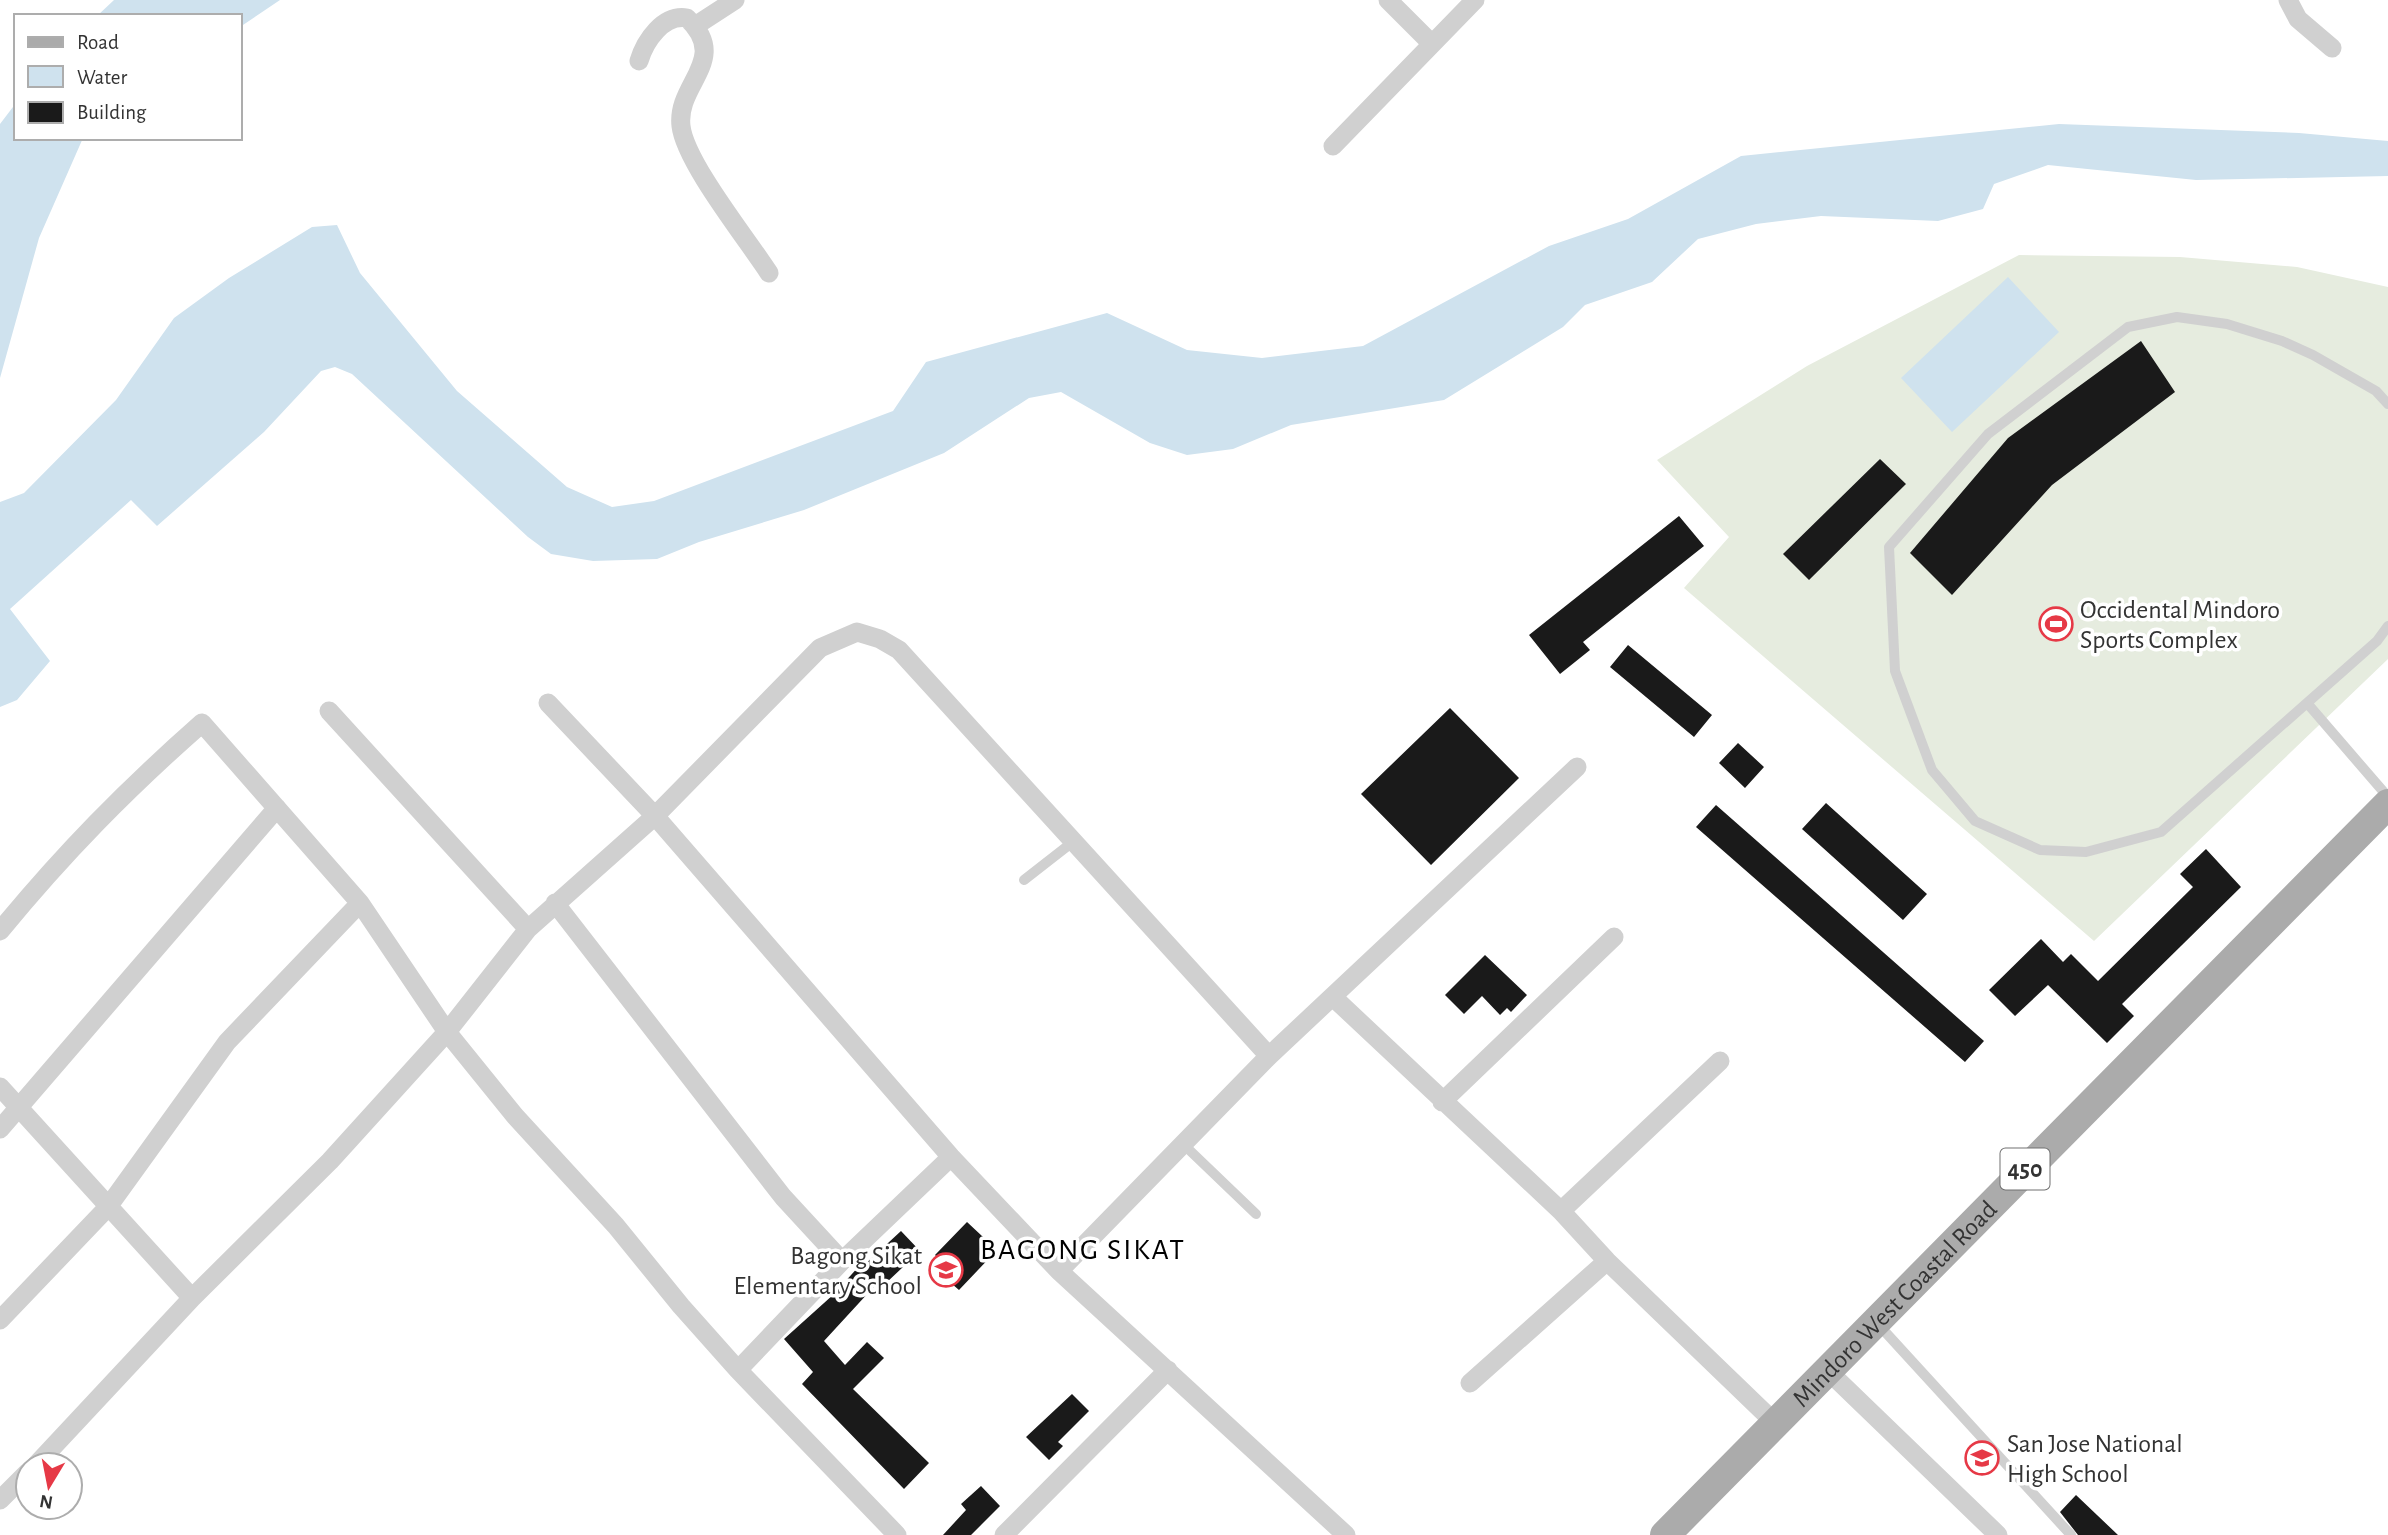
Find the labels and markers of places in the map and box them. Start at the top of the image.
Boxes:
place label: Occidental Mindoro Sports Complex [2080,597,2280,653]
sports icon: Occidental Mindoro Sports Complex [2037,605,2075,643]
place label: Bagong Sikat Elementary School [733,1243,922,1299]
school or university icon: Bagong Sikat Elementary School [927,1251,965,1289]
place label: San Jose National High School [2007,1431,2183,1487]
school or university icon: San Jose National High School [1963,1439,2001,1477]

